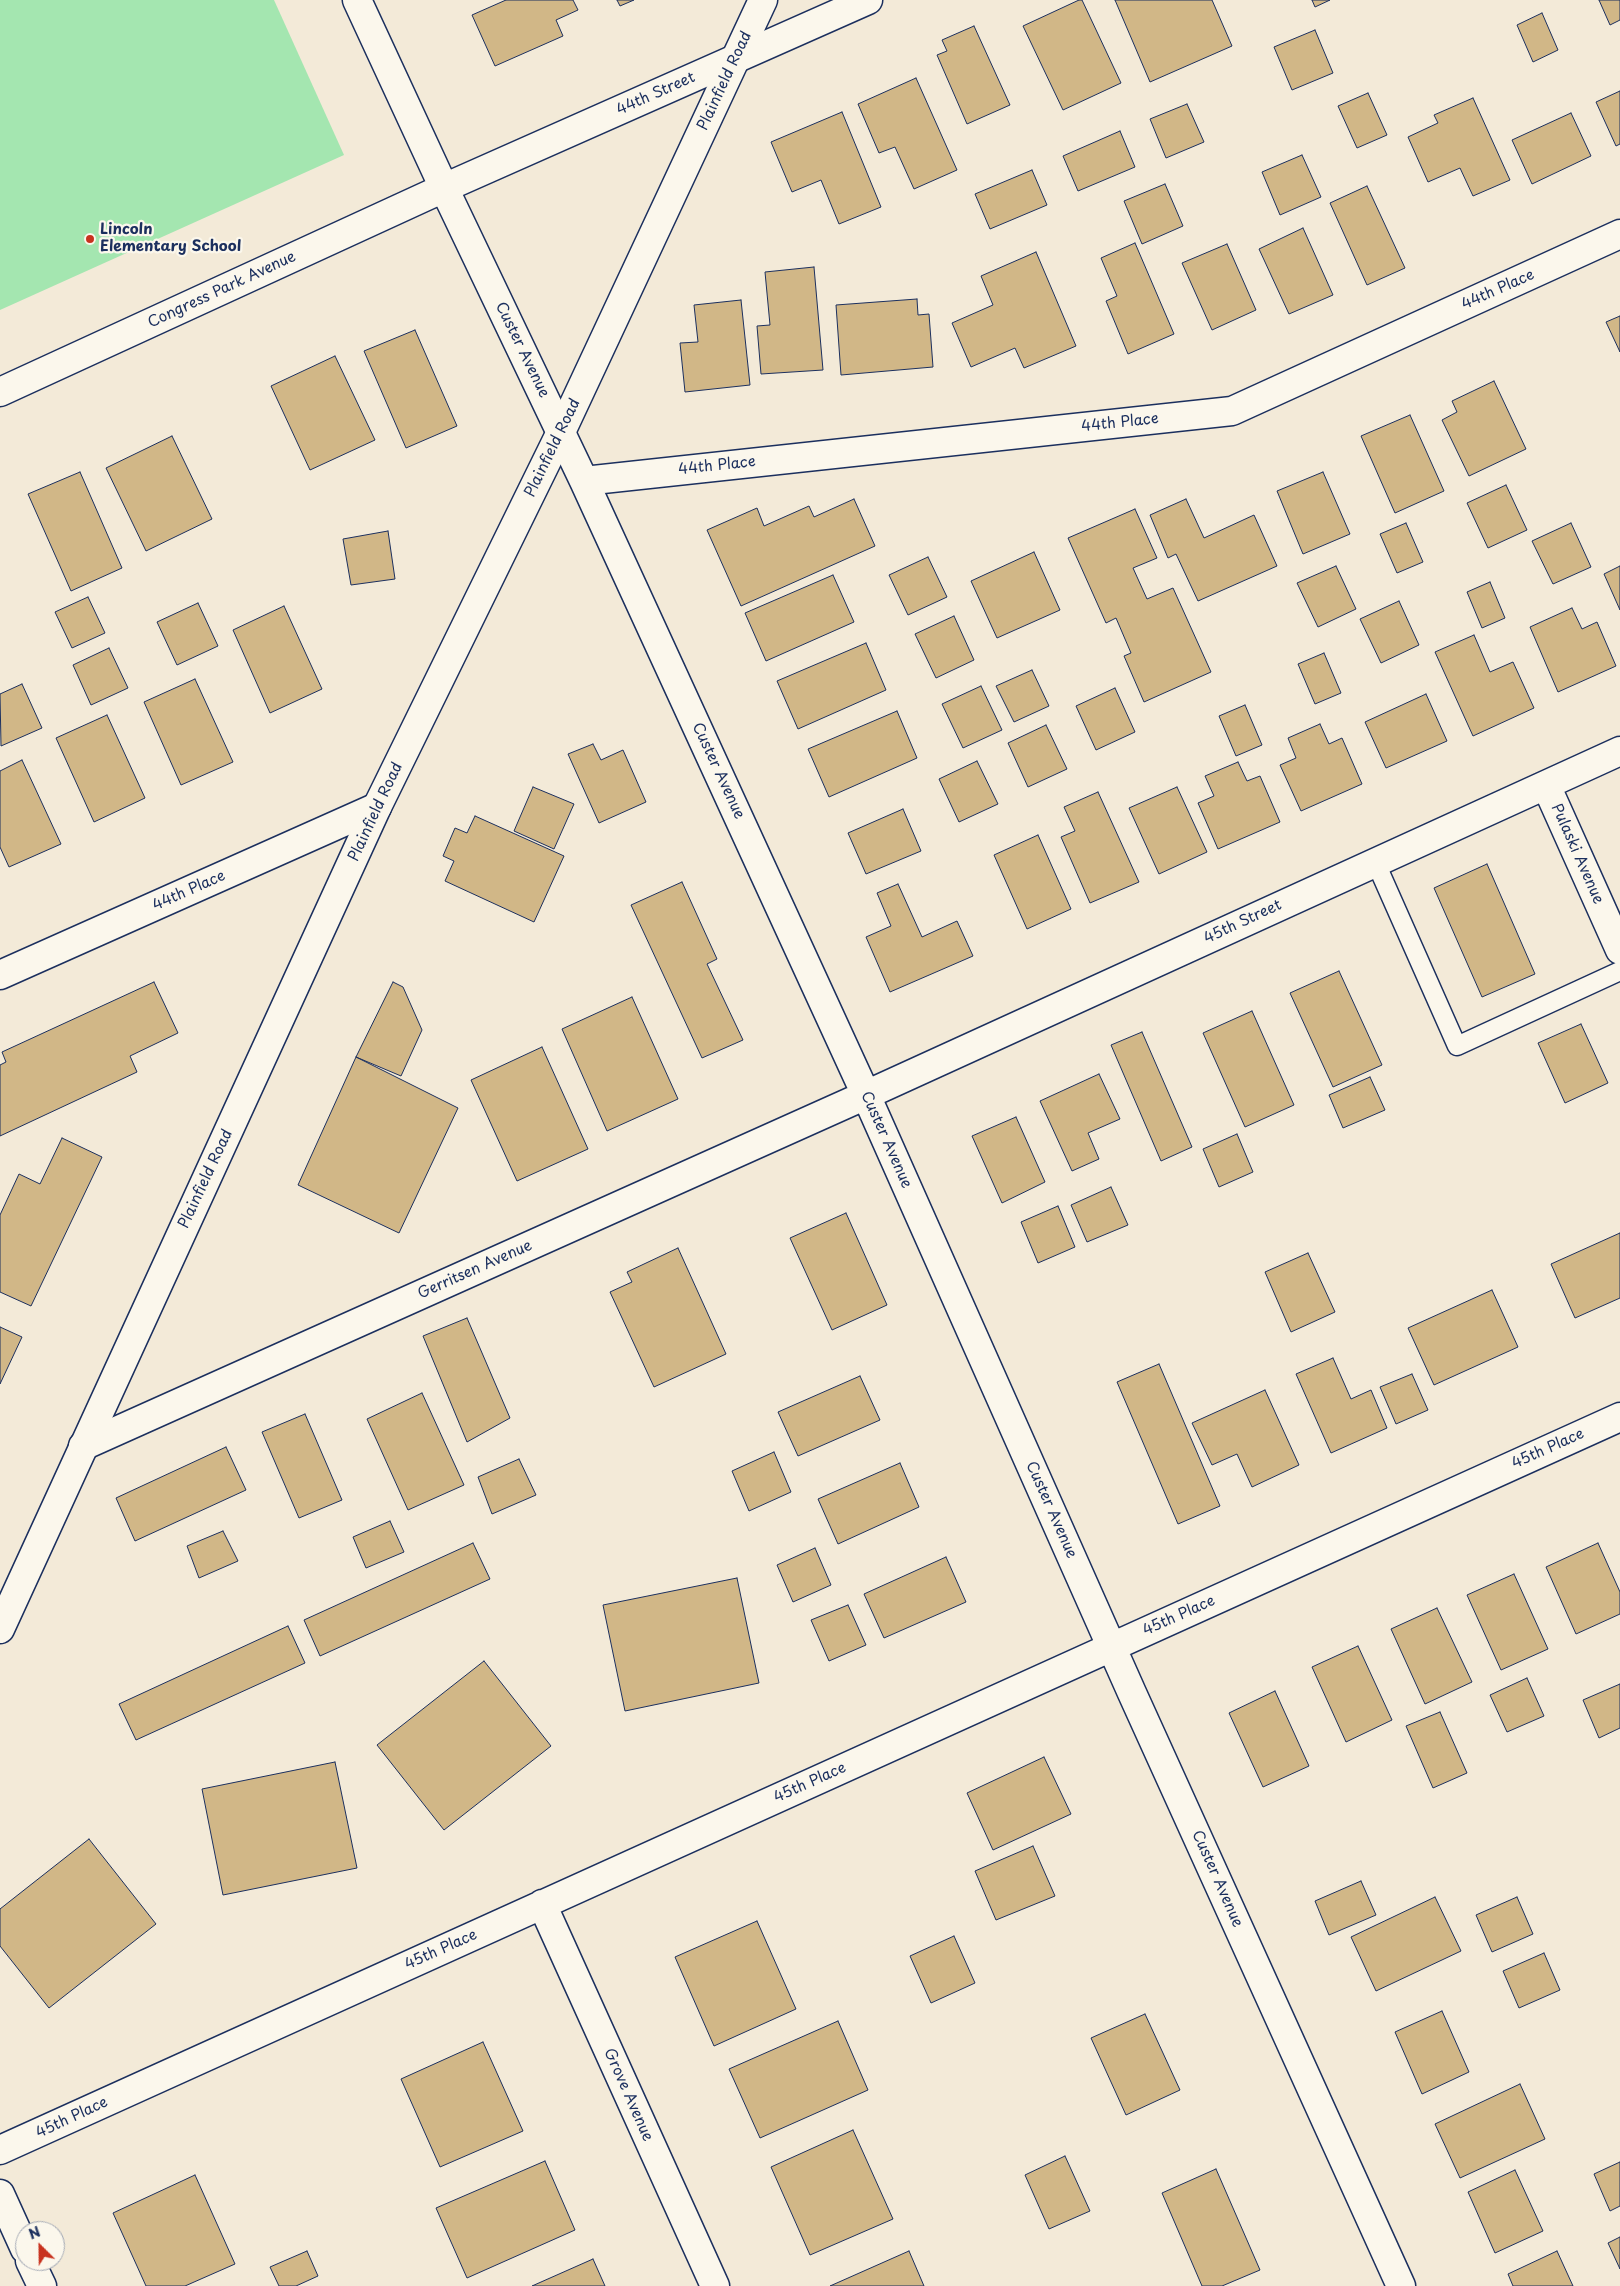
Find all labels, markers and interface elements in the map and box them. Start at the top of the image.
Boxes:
street label: Plainfield Road [694,29,756,133]
street label: 44th Street [614,69,698,119]
place label: Lincoln Elementary School [100,221,241,256]
marker: Lincoln Elementary School [84,233,96,245]
street label: Congress Park Avenue [145,248,299,332]
street label: 44th Place [1459,266,1537,314]
street label: Custer Avenue [491,299,553,401]
street label: Plainfield Road [521,396,585,500]
street label: 44th Place [1080,410,1160,436]
street label: 44th Place [677,453,757,479]
street label: Custer Avenue [688,720,748,822]
street label: Plainfield Road [345,760,407,864]
street label: Pulaski Avenue [1547,801,1607,907]
street label: 44th Place [150,867,228,915]
street label: 45th Street [1201,896,1285,948]
street label: Custer Avenue [857,1089,915,1191]
street label: Plainfield Road [175,1127,237,1231]
street label: Gerritsen Avenue [415,1237,535,1303]
street label: 45th Place [1509,1425,1587,1473]
street label: Custer Avenue [1022,1459,1080,1561]
street label: 45th Place [1140,1592,1218,1640]
street label: 45th Place [771,1759,849,1807]
street label: Custer Avenue [1188,1828,1246,1930]
street label: 45th Place [402,1926,480,1974]
street label: Grove Avenue [599,2046,657,2144]
street label: 45th Place [33,2094,111,2142]
north arrow [15,2221,65,2271]
text: N [25,2221,44,2244]

